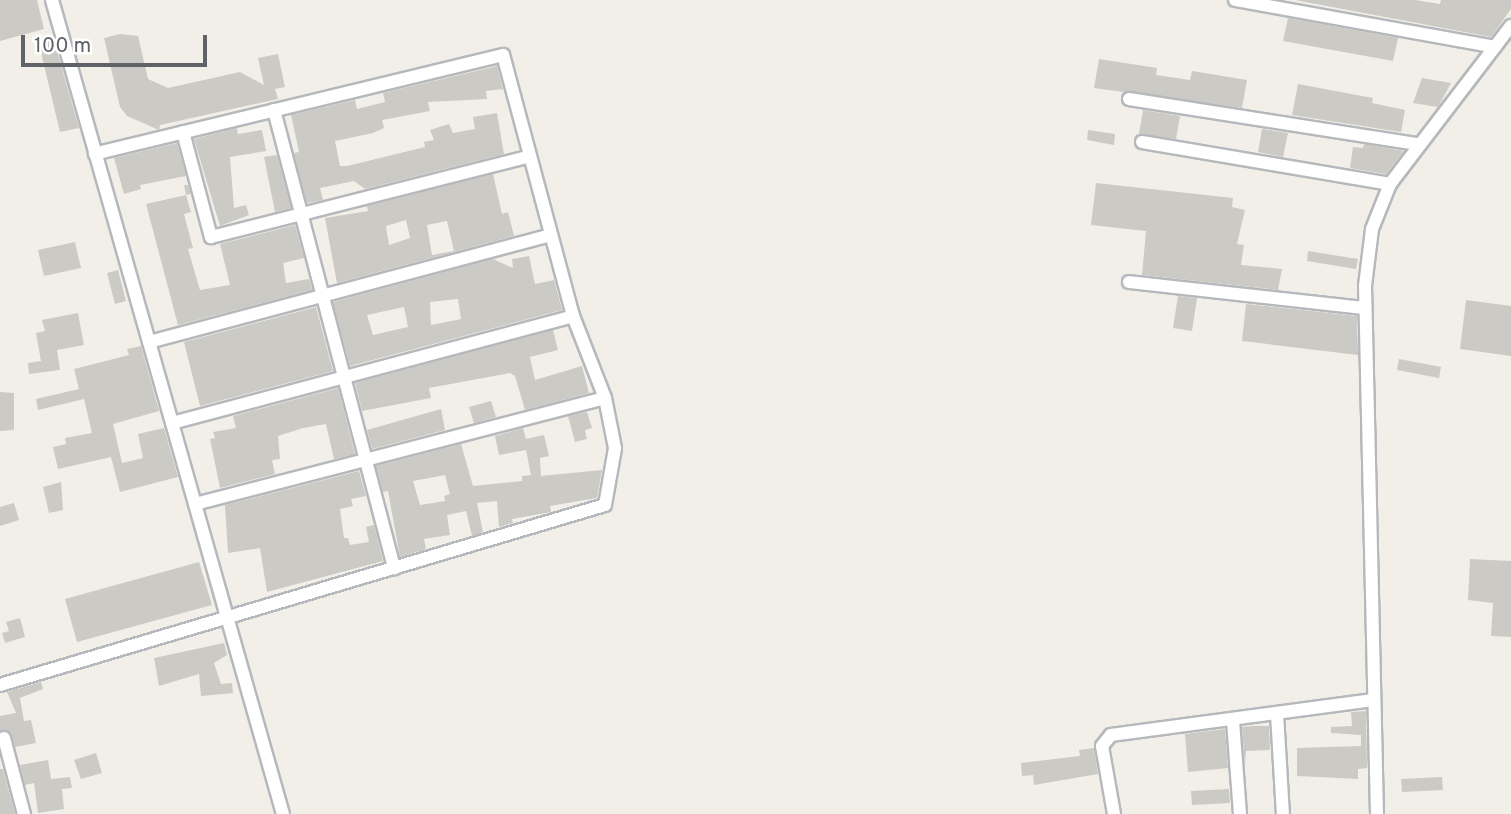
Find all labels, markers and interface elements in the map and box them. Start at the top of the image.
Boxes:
scale bar [24,21,210,65]
text: 100 m [34,33,91,60]

